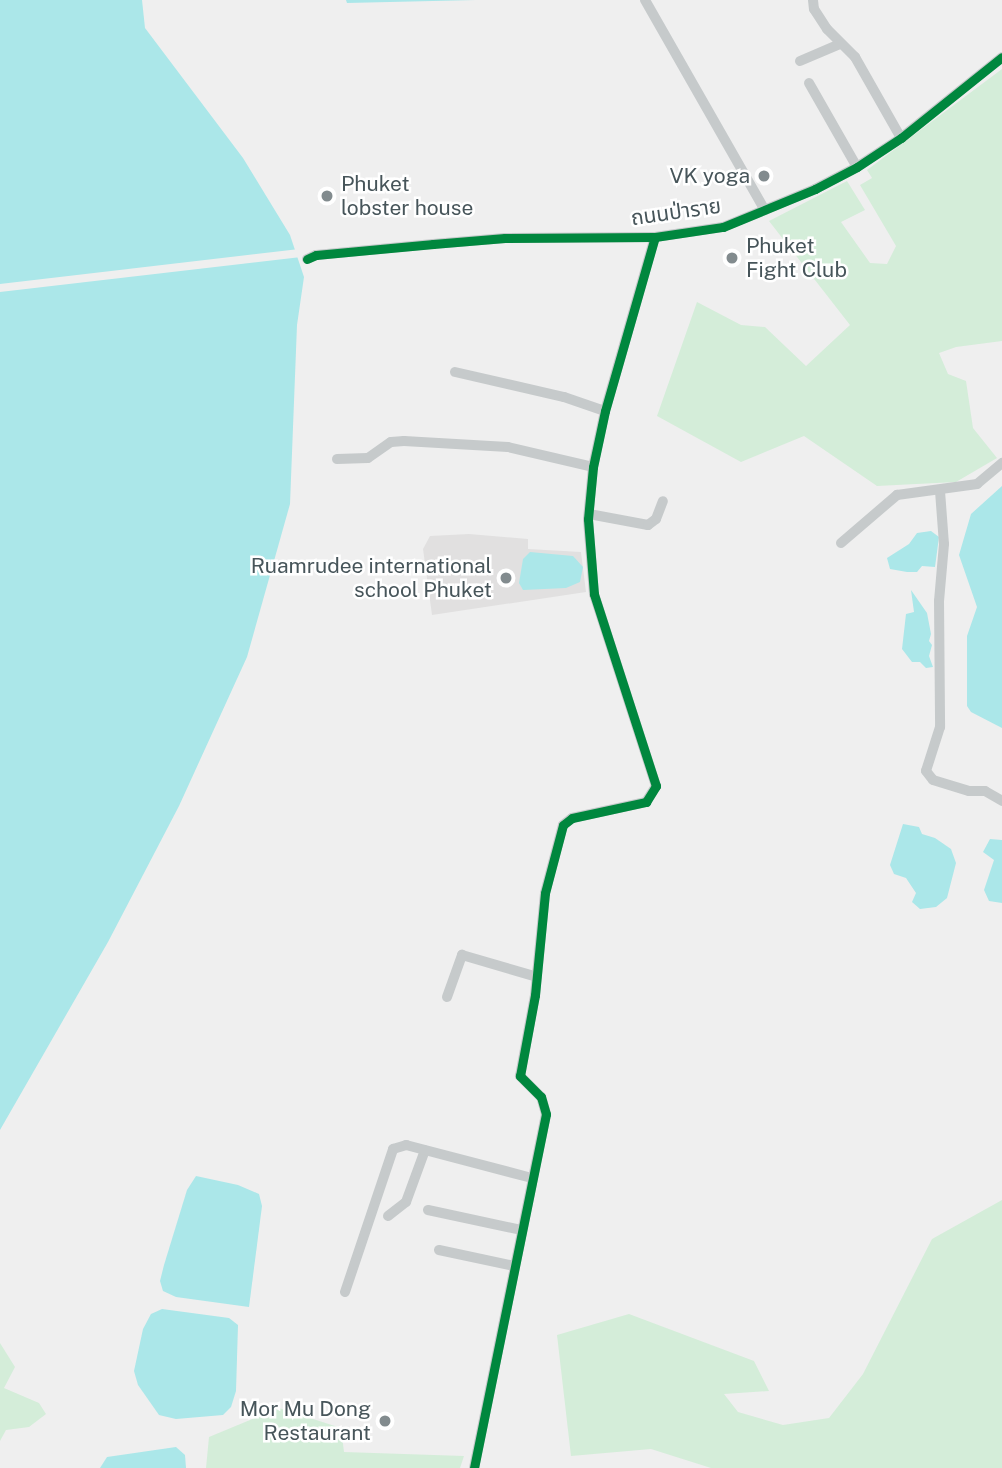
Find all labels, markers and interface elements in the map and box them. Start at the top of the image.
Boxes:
place label: VK yoga [669,163,750,189]
marker: VK yoga [756,168,772,184]
place label: Phuket lobster house [341,171,473,221]
marker: Phuket lobster house [319,188,335,204]
street label: ถนนป่าราย [629,193,723,231]
place label: Phuket Fight Club [746,233,847,283]
marker: Phuket Fight Club [724,250,740,266]
place label: Ruamrudee international school Phuket [251,553,492,603]
marker: Ruamrudee international school Phuket [498,570,514,586]
place label: Mor Mu Dong Restaurant [240,1396,371,1446]
marker: Mor Mu Dong Restaurant [377,1413,393,1429]

